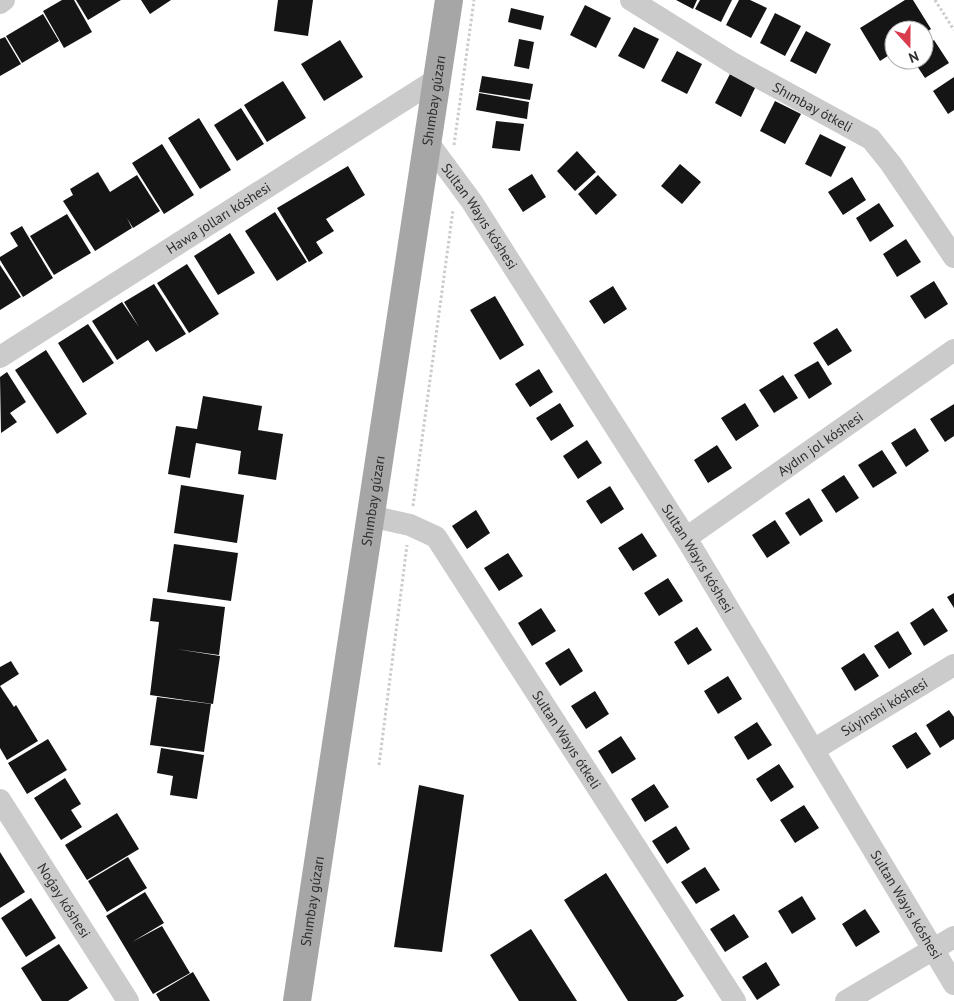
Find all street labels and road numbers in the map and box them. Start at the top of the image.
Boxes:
street label: Shımbay gúzarı [418,54,450,147]
street label: Shımbay ótkeli [770,78,856,136]
street label: Sultan Wayıs kóshesi [437,160,522,273]
street label: Hawa jolları kóshesi [163,178,274,258]
street label: Aydın jol kóshesi [774,408,867,480]
street label: Shımbay gúzarı [357,454,389,547]
street label: Sultan Wayıs kóshesi [658,501,738,616]
street label: Súyinshi kóshesi [838,674,931,740]
street label: Sultan Wayıs ótkeli [528,687,605,793]
street label: Sultan Wayıs kóshesi [867,847,946,963]
street label: Shımbay gúzarı [296,855,328,948]
street label: Noǵay kóshesi [33,859,95,941]

